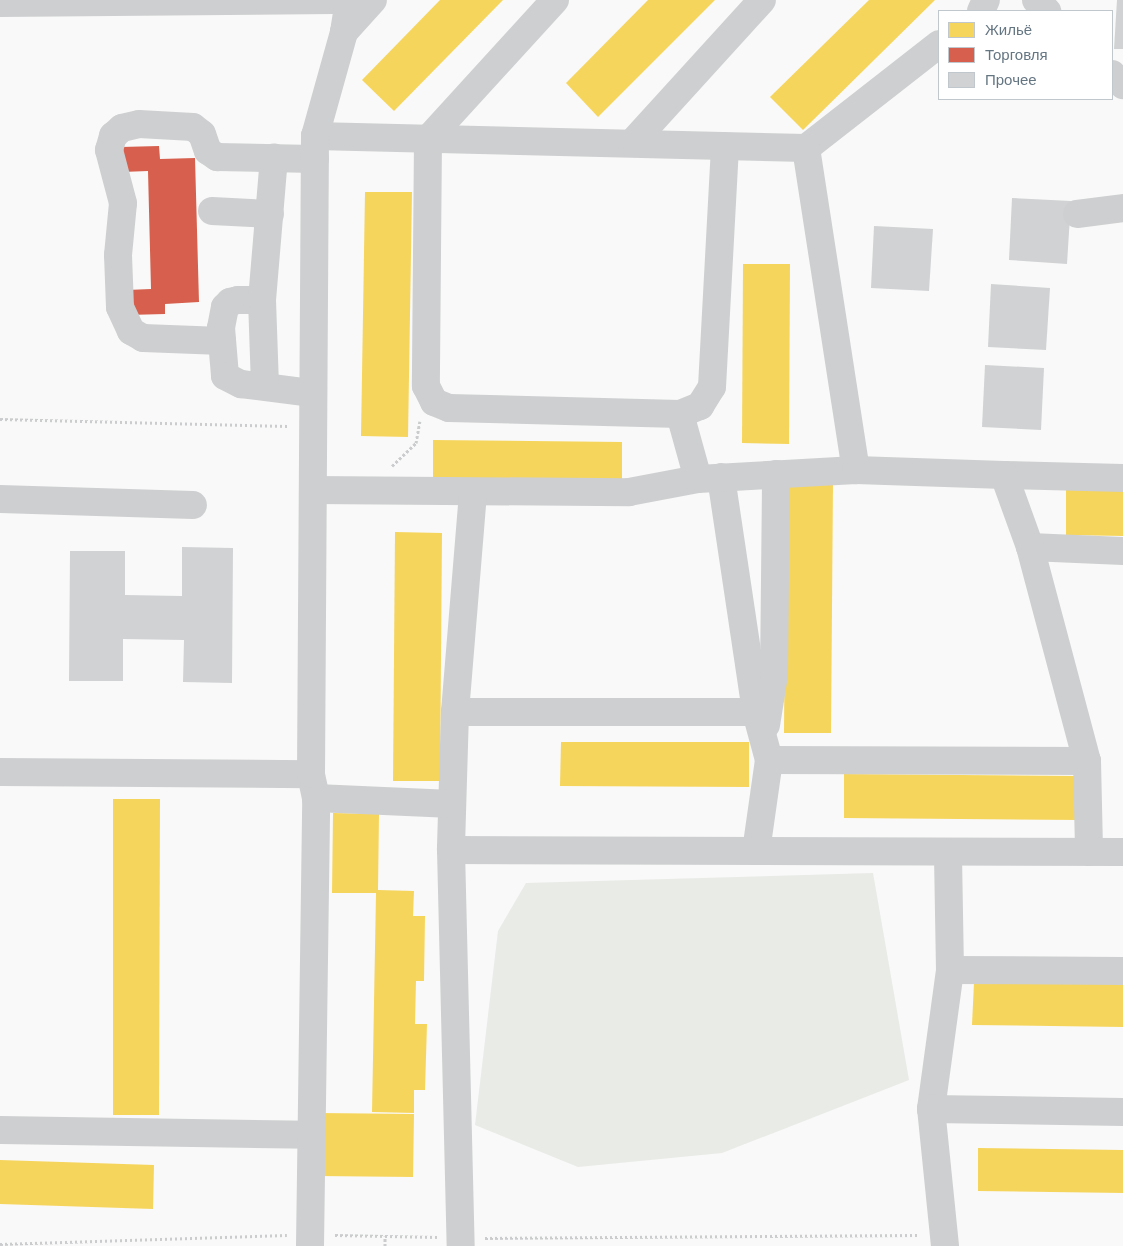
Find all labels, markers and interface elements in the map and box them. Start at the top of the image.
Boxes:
legend [938,10,1113,100]
text: Жильё [985,21,1032,39]
text: Торговля [985,46,1048,64]
text: Прочее [985,71,1037,89]

